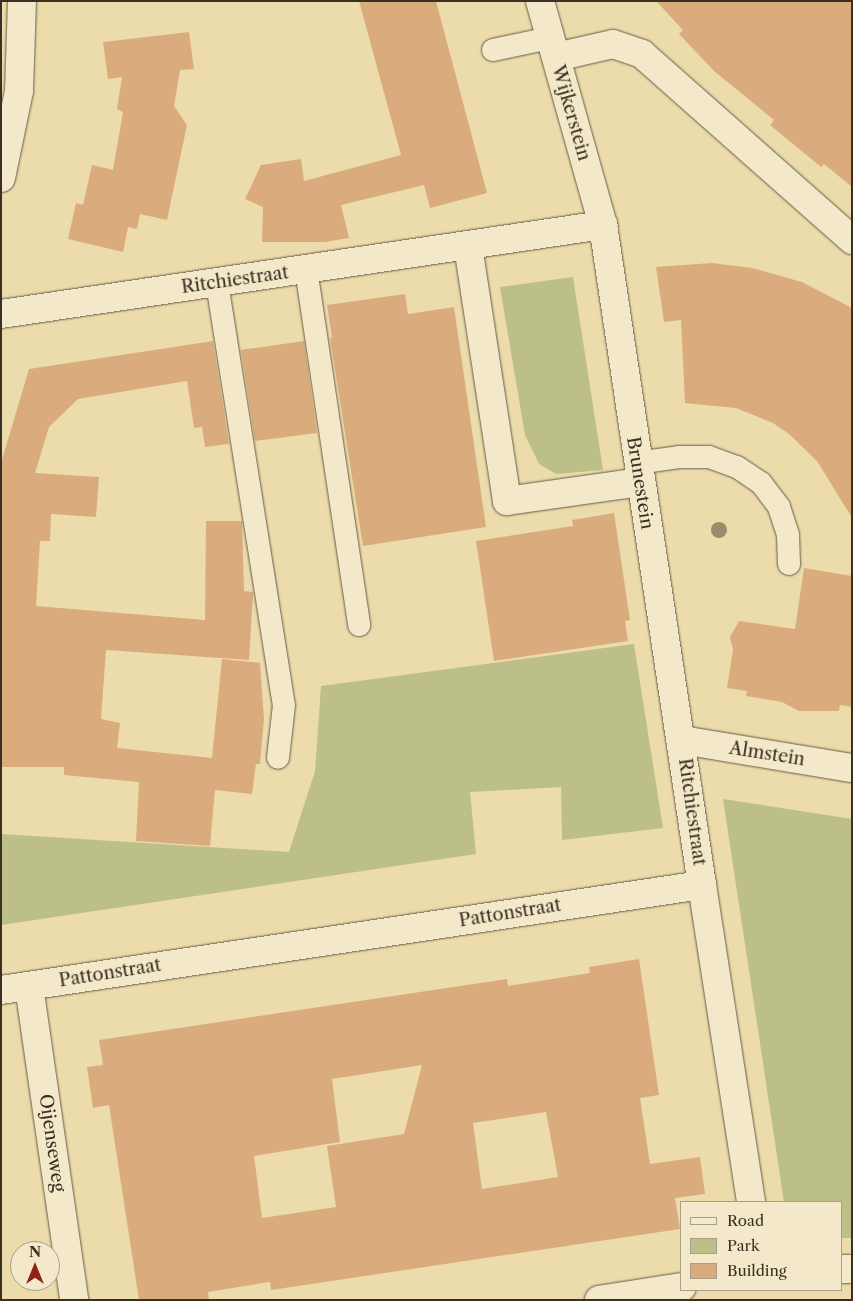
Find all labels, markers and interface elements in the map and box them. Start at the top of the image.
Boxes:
street label: Wijkerstein [547,63,595,163]
street label: Ritchiestraat [180,262,290,298]
street label: Brunestein [622,435,658,531]
street label: Almstein [728,737,806,771]
street label: Ritchiestraat [674,757,710,867]
street label: Pattonstraat [457,894,563,932]
street label: Pattonstraat [57,954,163,992]
street label: Oijenseweg [34,1093,70,1193]
legend [680,1201,843,1291]
text: Road [727,1211,764,1230]
text: Park [727,1236,760,1255]
north arrow [10,1241,60,1291]
text: N [29,1243,41,1261]
text: Building [727,1261,787,1280]

